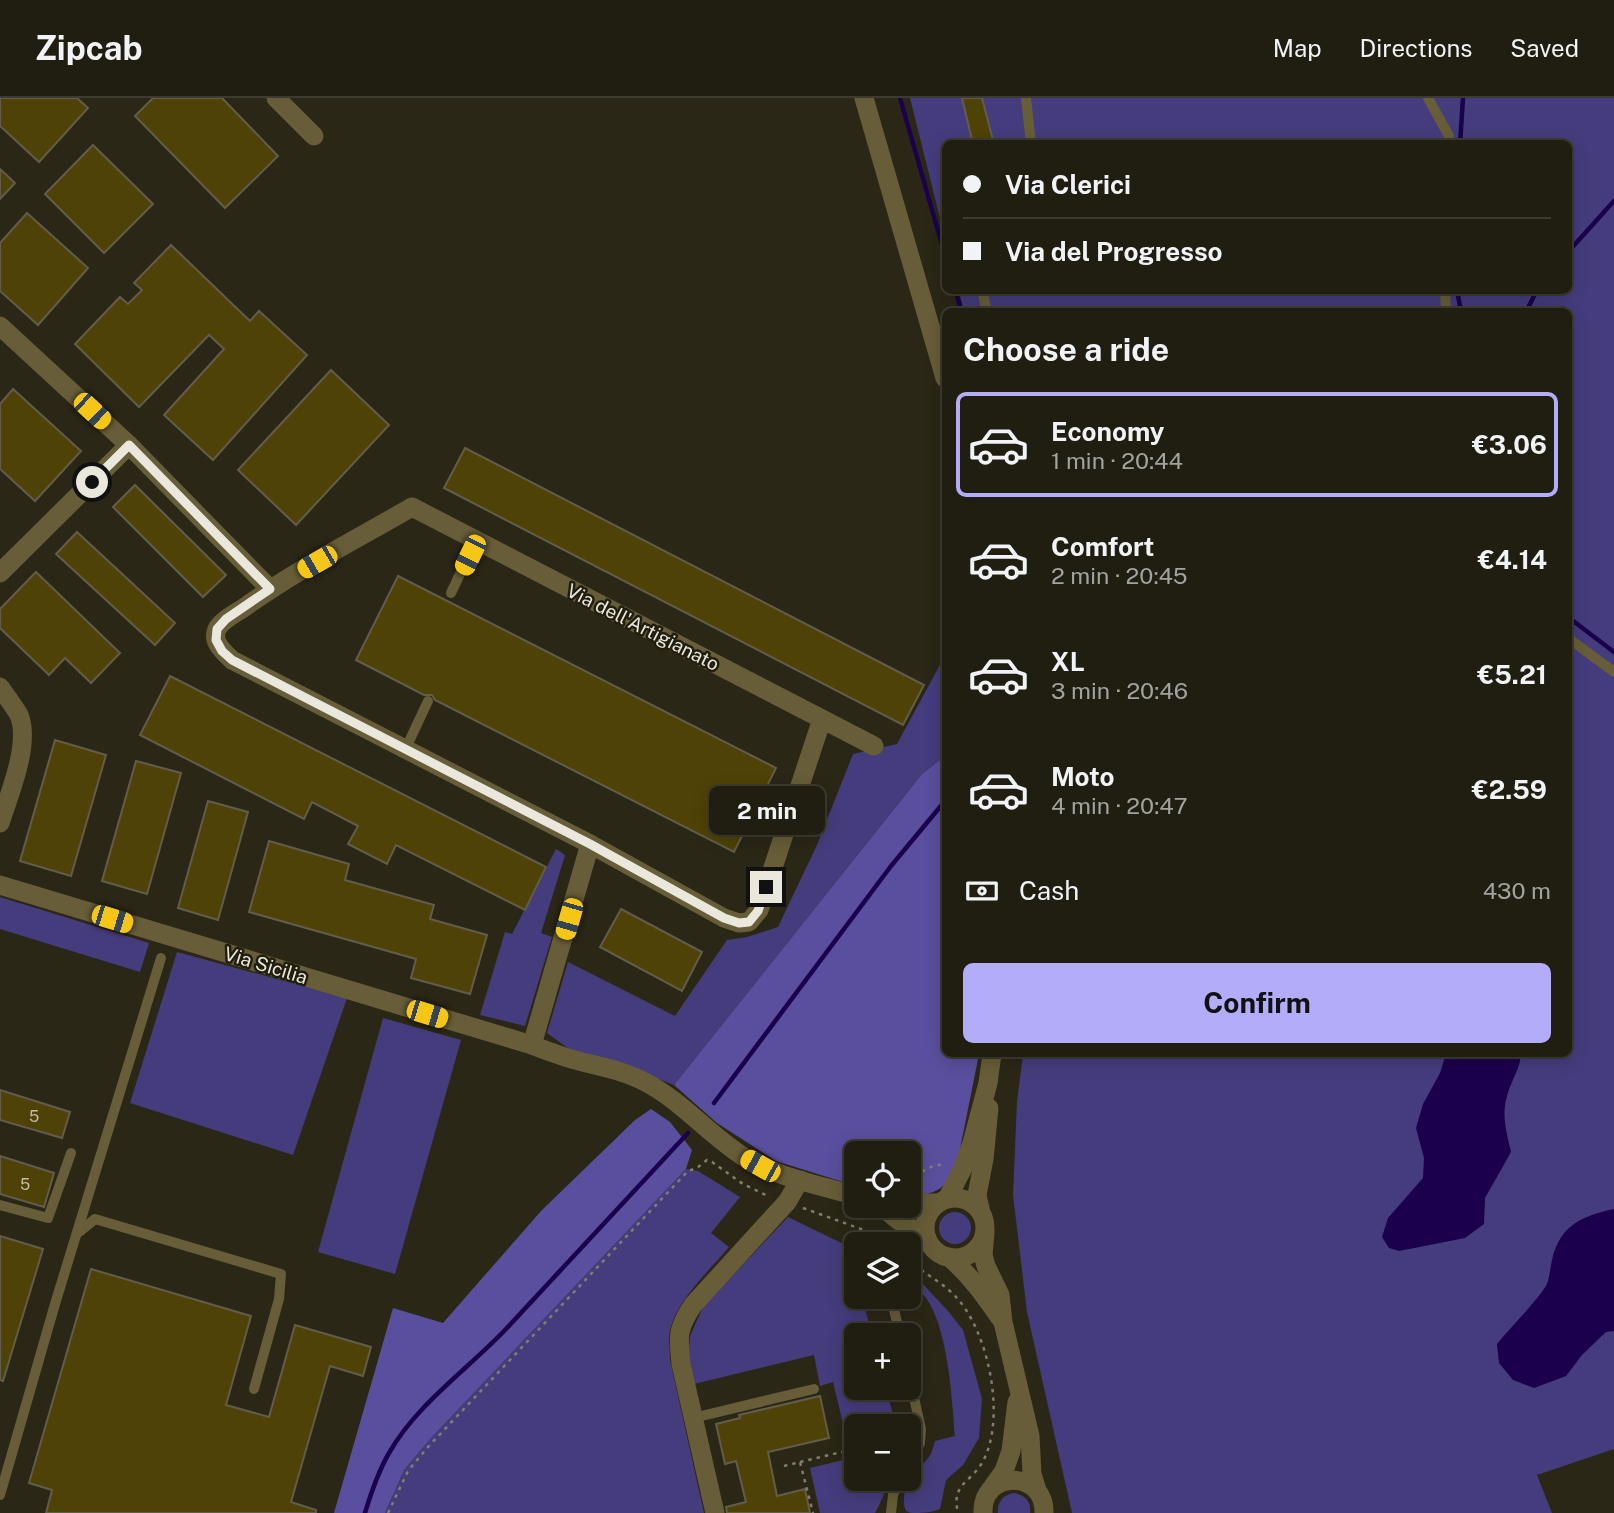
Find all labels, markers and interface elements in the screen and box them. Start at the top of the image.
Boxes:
text: Zipcab [35,29,143,67]
text: Map [1273,34,1322,62]
text: Directions [1360,34,1472,62]
text: Saved [1510,34,1579,62]
text: Via Clerici [1005,169,1131,200]
text: Via del Progresso [1005,236,1223,267]
text: Choose a ride [963,331,1169,368]
car [70,389,115,433]
icon: car [967,413,1030,476]
text: Economy [1051,416,1164,447]
text: €3.06 [1472,429,1547,460]
text: 1 min · 20:44 [1051,447,1183,474]
route start [76,466,108,498]
icon: car [967,528,1030,591]
text: Comfort [1051,531,1154,562]
car [452,532,489,578]
car [294,542,341,582]
text: €4.14 [1478,544,1547,575]
text: 2 min · 20:45 [1051,562,1187,589]
street label: Via dell'Artigianato [563,579,723,675]
icon: car [967,643,1030,706]
text: XL [1051,646,1085,677]
text: €5.21 [1477,659,1547,690]
text: 3 min · 20:46 [1051,677,1188,704]
icon: car [967,758,1030,821]
text: Moto [1051,761,1114,792]
text: €2.59 [1472,774,1547,805]
callout: 2 min [708,786,824,834]
text: 4 min · 20:47 [1051,792,1187,819]
text: 2 min [737,797,797,824]
route end [750,871,782,903]
icon: cash [963,872,1001,910]
text: Cash [1019,875,1079,906]
text: 430 m [1483,877,1551,904]
car [554,896,585,942]
car [89,903,136,935]
street label: Via Sicilia [222,942,310,988]
button: Confirm [963,963,1551,1043]
car [404,998,451,1030]
house number: 5 [29,1107,39,1126]
map controls [844,1141,921,1491]
button: locate [844,1141,921,1218]
car [737,1147,784,1185]
house number: 5 [20,1175,30,1194]
button: layers [844,1232,921,1309]
button: + [844,1323,921,1400]
button: − [844,1414,921,1491]

